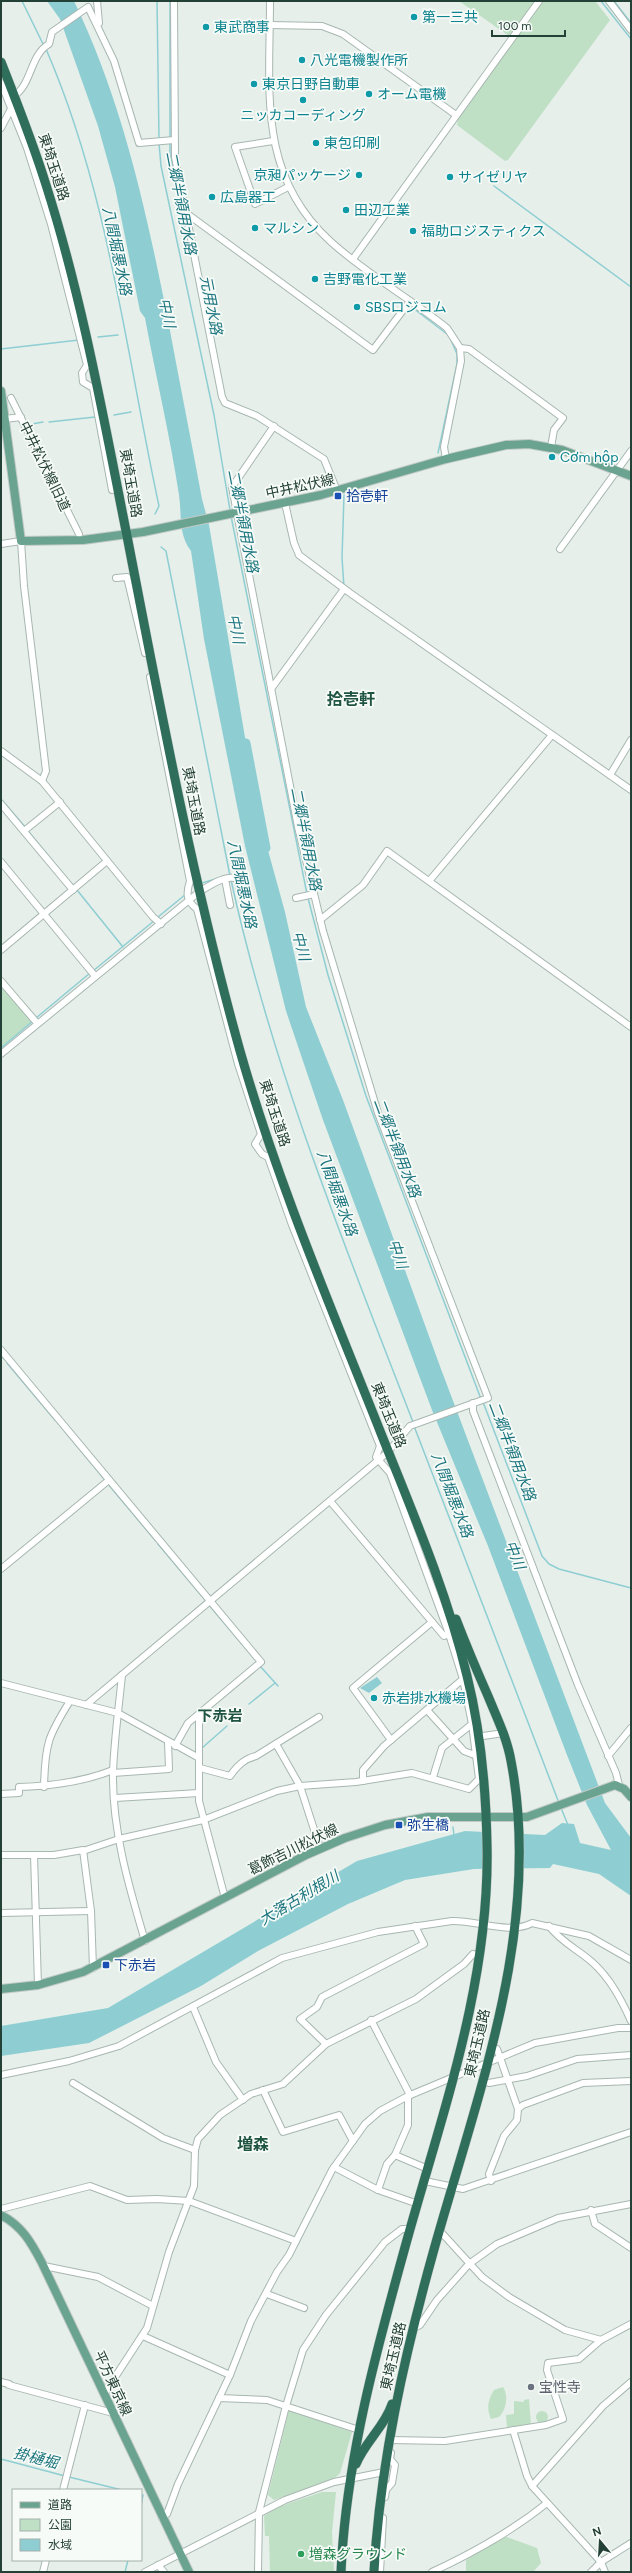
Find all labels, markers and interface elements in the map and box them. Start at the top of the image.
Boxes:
place label: 第一三共 [422,9,478,26]
marker: 第一三共 [409,12,419,22]
scale bar [492,12,565,38]
place label: 東武商事 [214,19,270,36]
text: 100 m [498,19,532,33]
marker: 東武商事 [201,22,211,32]
place label: 八光電機製作所 [310,52,408,69]
marker: 八光電機製作所 [297,55,307,65]
place label: 東京日野自動車 [262,76,360,93]
marker: 東京日野自動車 [249,79,259,89]
place label: オーム電機 [377,86,447,103]
marker: オーム電機 [364,89,374,99]
marker: ニッカコーディング [298,95,308,105]
place label: ニッカコーディング [240,107,366,124]
street label: 東埼玉道路 [35,131,72,203]
place label: 東包印刷 [324,135,380,152]
marker: 東包印刷 [311,138,321,148]
water label: 二郷半領用水路 [162,150,200,258]
place label: 京昶パッケージ [253,167,351,184]
place label: サイゼリヤ [458,169,528,186]
marker: 京昶パッケージ [354,170,364,180]
marker: サイゼリヤ [445,172,455,182]
place label: 広島器工 [220,189,276,206]
marker: 広島器工 [207,192,217,202]
place label: 田辺工業 [354,202,410,219]
water label: 八間堀悪水路 [99,205,136,299]
marker: 田辺工業 [341,205,351,215]
place label: マルシン [263,220,319,237]
marker: マルシン [250,223,260,233]
place label: 福助ロジスティクス [421,223,546,240]
marker: 福助ロジスティクス [408,226,418,236]
place label: 吉野電化工業 [323,271,407,288]
water label: 元用水路 [196,274,226,338]
marker: 吉野電化工業 [310,274,320,284]
water label: 中川 [155,296,179,331]
place label: SBSロジコム [365,299,447,316]
marker: SBSロジコム [352,302,362,312]
street label: 中井松伏線旧道 [15,418,74,514]
street label: 東埼玉道路 [116,447,145,519]
place label: Cơm hộp [560,449,619,466]
marker: Cơm hộp [547,452,557,462]
water label: 二郷半領用水路 [224,468,262,576]
street label: 中井松伏線 [264,471,336,502]
place label: 拾壱軒 [346,488,388,505]
marker: 拾壱軒 [333,491,343,501]
water label: 中川 [224,612,248,647]
district label: 拾壱軒 [327,690,375,709]
street label: 東埼玉道路 [178,765,209,837]
water label: 二郷半領用水路 [287,786,325,894]
water label: 八間堀悪水路 [224,838,261,932]
water label: 中川 [288,929,314,965]
street label: 東埼玉道路 [256,1077,293,1149]
water label: 二郷半領用水路 [370,1096,425,1202]
water label: 八間堀悪水路 [313,1148,362,1240]
water label: 中川 [385,1237,412,1273]
street label: 東埼玉道路 [368,1380,410,1451]
water label: 二郷半領用水路 [485,1399,540,1505]
water label: 八間堀悪水路 [427,1450,477,1542]
water label: 中川 [501,1538,530,1574]
place label: 赤岩排水機場 [382,1690,466,1707]
marker: 赤岩排水機場 [369,1693,379,1703]
district label: 下赤岩 [197,1707,243,1725]
place label: 弥生橋 [407,1817,449,1834]
street label: 葛飾吉川松伏線 [245,1820,341,1879]
marker: 弥生橋 [394,1820,404,1830]
water label: 大落古利根川 [256,1866,344,1929]
place label: 下赤岩 [114,1957,156,1974]
marker: 下赤岩 [101,1960,111,1970]
street label: 東埼玉道路 [461,2007,494,2079]
district label: 増森 [237,2135,269,2154]
street label: 東埼玉道路 [377,2320,410,2392]
street label: 平方東京線 [90,2348,135,2419]
place label: 宝性寺 [539,2379,581,2396]
marker: 宝性寺 [526,2382,536,2392]
water label: 掛樋堀 [12,2444,62,2473]
legend [12,2489,142,2561]
text: 道路 [48,2498,72,2512]
text: 公園 [48,2518,72,2532]
north arrow [580,2521,620,2561]
text: N [591,2524,603,2539]
text: 水域 [48,2538,72,2552]
place label: 増森グラウンド [309,2546,407,2563]
marker: 増森グラウンド [296,2549,306,2559]

